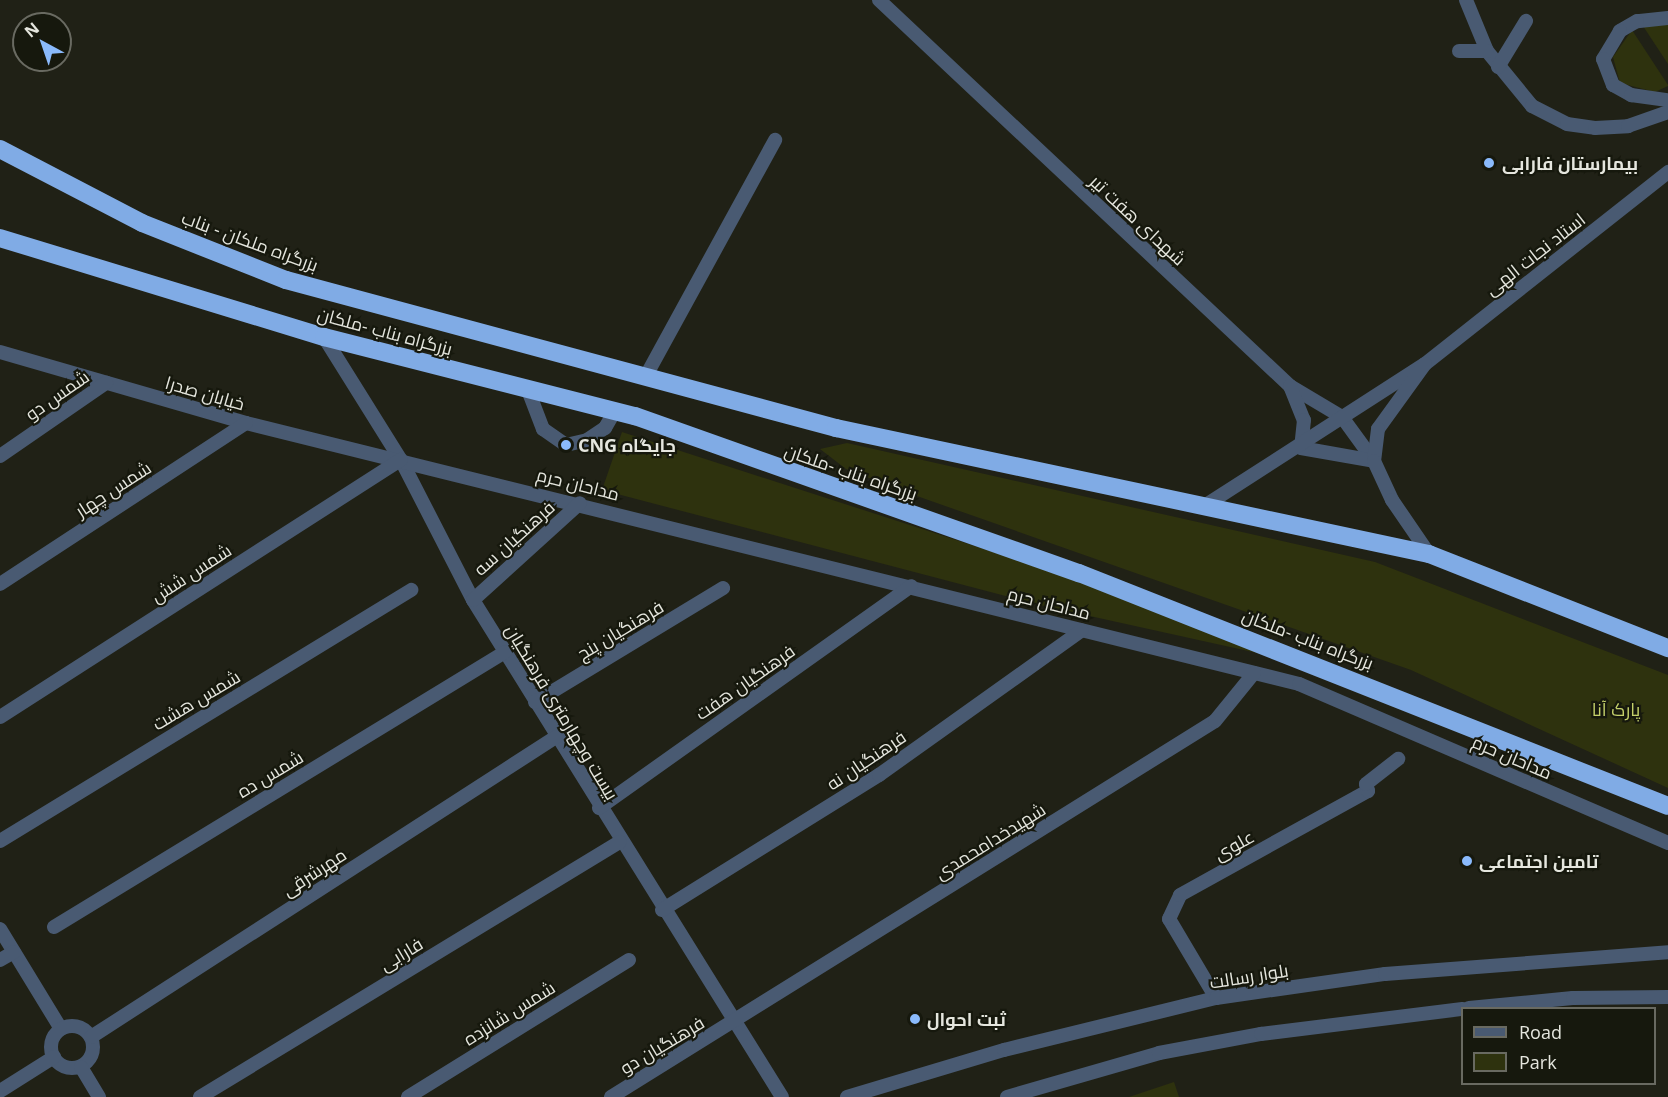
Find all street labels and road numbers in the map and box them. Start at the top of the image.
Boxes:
street label: شهدای هفت تیر [1086,170,1190,270]
street label: بزرگراه ملکان - بناب [179,206,321,276]
street label: استاد نجات الهی [1481,208,1589,300]
street label: بزرگراه بناب -ملکان [315,303,455,359]
street label: شمس دو [21,365,93,425]
street label: خیابان صدرا [163,371,247,415]
street label: بزرگراه بناب -ملکان [782,439,920,505]
street label: شمس چهار [71,457,155,521]
street label: مداحان حرم [534,463,622,505]
street label: فرهنگیان سه [469,496,559,580]
street label: شمس شش [147,539,235,607]
street label: مداحان حرم [1005,582,1093,624]
street label: فرهنگیان پنج [573,596,667,664]
street label: بزرگراه بناب -ملکان [1239,604,1377,674]
street label: بیست وچهارمتری فرهنگیان [501,620,623,804]
street label: فرهنگیان هفت [691,640,799,724]
street label: شمس هشت [148,665,244,735]
street label: فرهنگیان نه [822,726,910,794]
street label: مداحان حرم [1469,731,1555,783]
street label: شمس ده [233,746,307,802]
street label: شهیدخدامحمدی [931,798,1049,884]
street label: علوی [1210,825,1258,865]
street label: مهرشرقی [278,843,350,901]
street label: فارابی [375,933,427,975]
street label: بلوار رسالت [1208,959,1290,993]
street label: شمس شانزده [459,976,559,1050]
street label: فرهنگیان دو [616,1011,708,1079]

